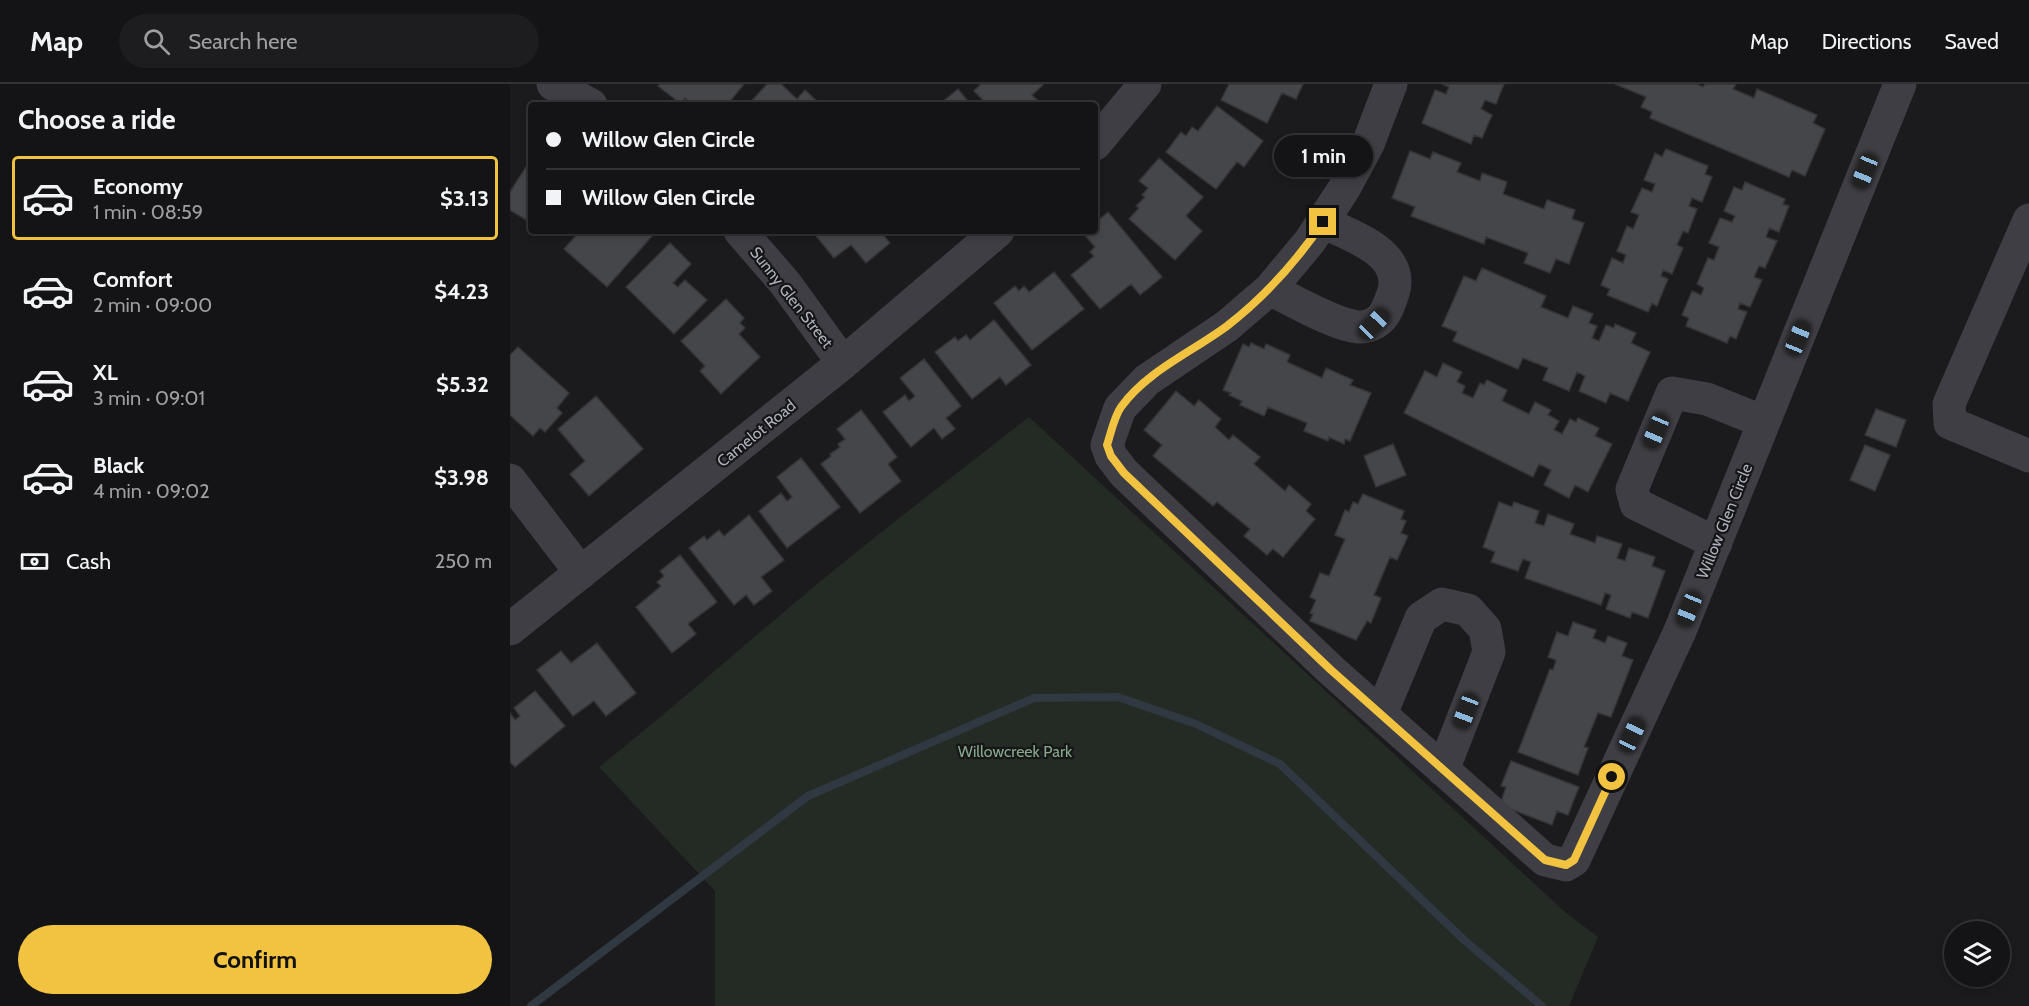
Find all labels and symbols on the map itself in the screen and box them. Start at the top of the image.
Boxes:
callout: 1 min [1274,135,1372,177]
car [1850,151,1880,191]
route end [1309,208,1336,235]
street label: Sunny Glen Street [746,243,837,352]
car [1355,305,1393,343]
car [1783,318,1813,358]
street label: Camelot Road [713,396,800,471]
car [1641,411,1671,451]
street label: Willow Glen Circle [1693,461,1756,582]
car [1674,589,1704,629]
car [1451,691,1481,731]
car [1616,715,1648,755]
park label: Willowcreek Park [958,742,1073,761]
route start [1598,763,1625,790]

